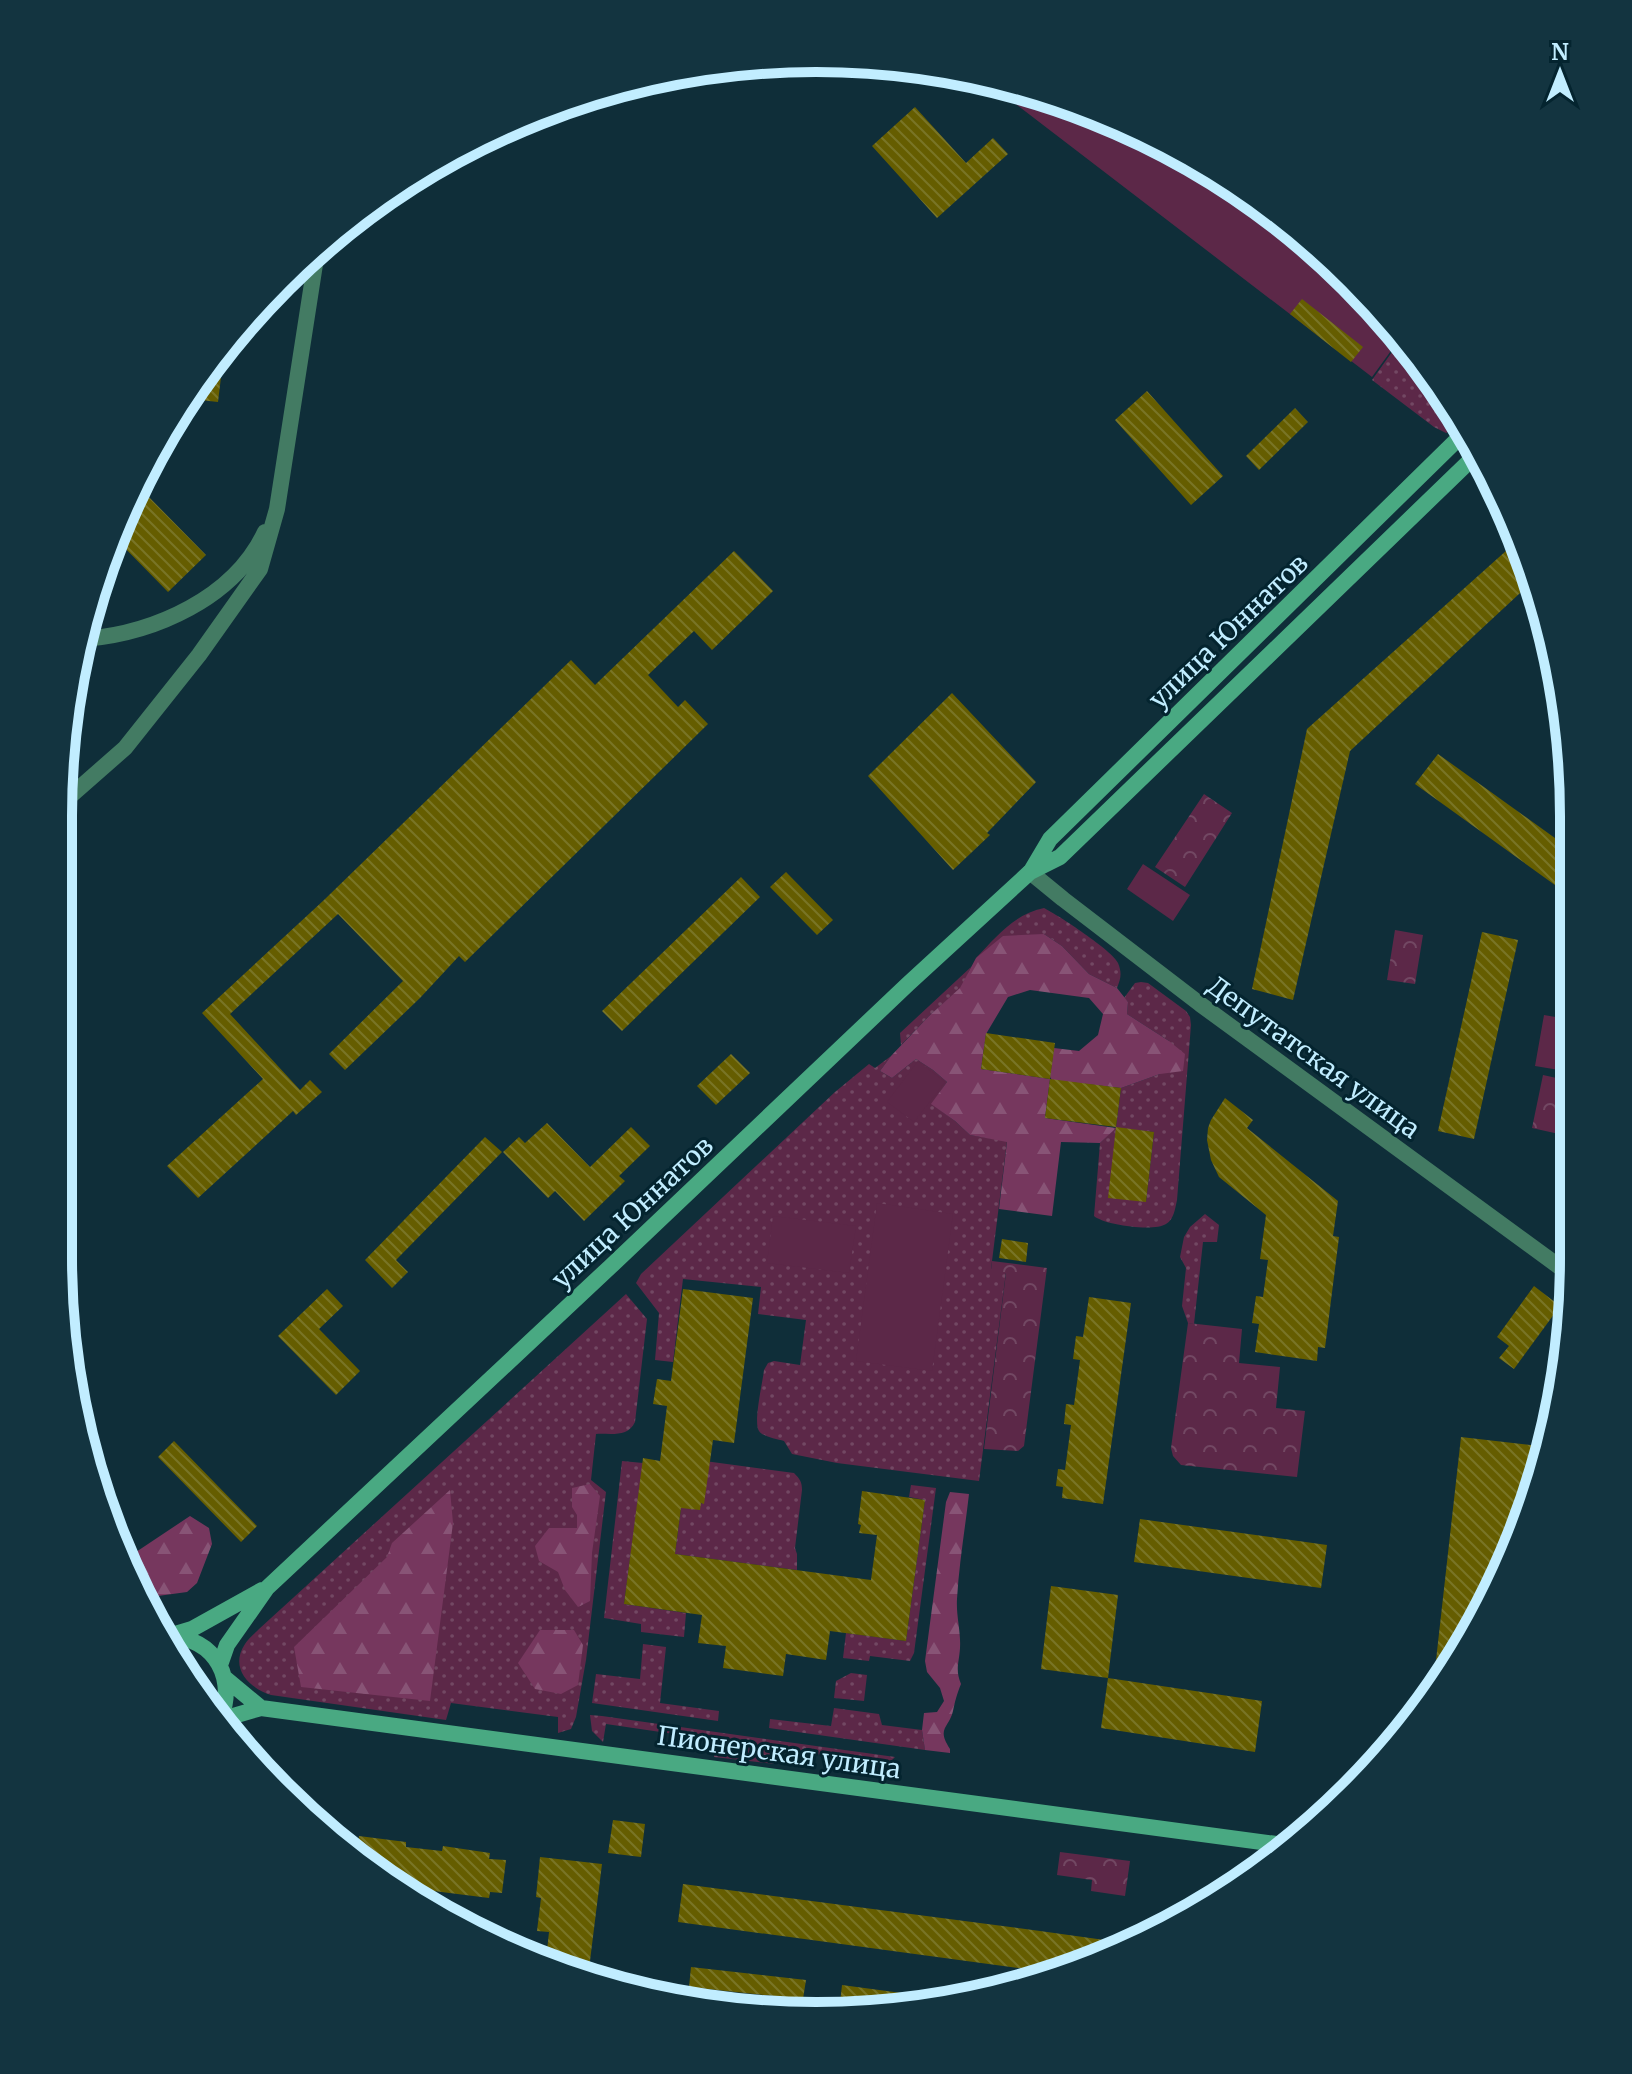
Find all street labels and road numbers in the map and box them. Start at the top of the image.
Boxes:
street label: улица Юннатов [1141,547,1315,715]
street label: Депутатская улица [1201,969,1427,1145]
street label: улица Юннатов [544,1129,720,1295]
street label: Пионерская улица [655,1719,903,1785]

